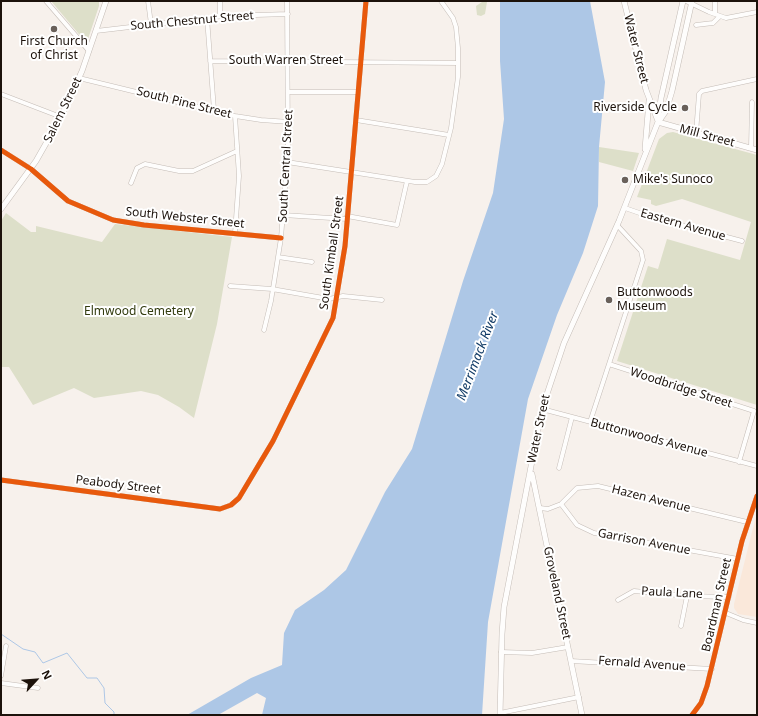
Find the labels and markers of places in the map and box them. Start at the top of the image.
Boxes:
marker: First Church of Christ [49,24,59,34]
place label: First Church of Christ [20,35,88,63]
place label: Riverside Cycle [593,101,677,115]
marker: Riverside Cycle [680,103,690,113]
place label: Mike's Sunoco [633,173,713,187]
marker: Mike's Sunoco [620,175,630,185]
place label: Buttonwoods Museum [617,286,693,314]
marker: Buttonwoods Museum [604,295,614,305]

